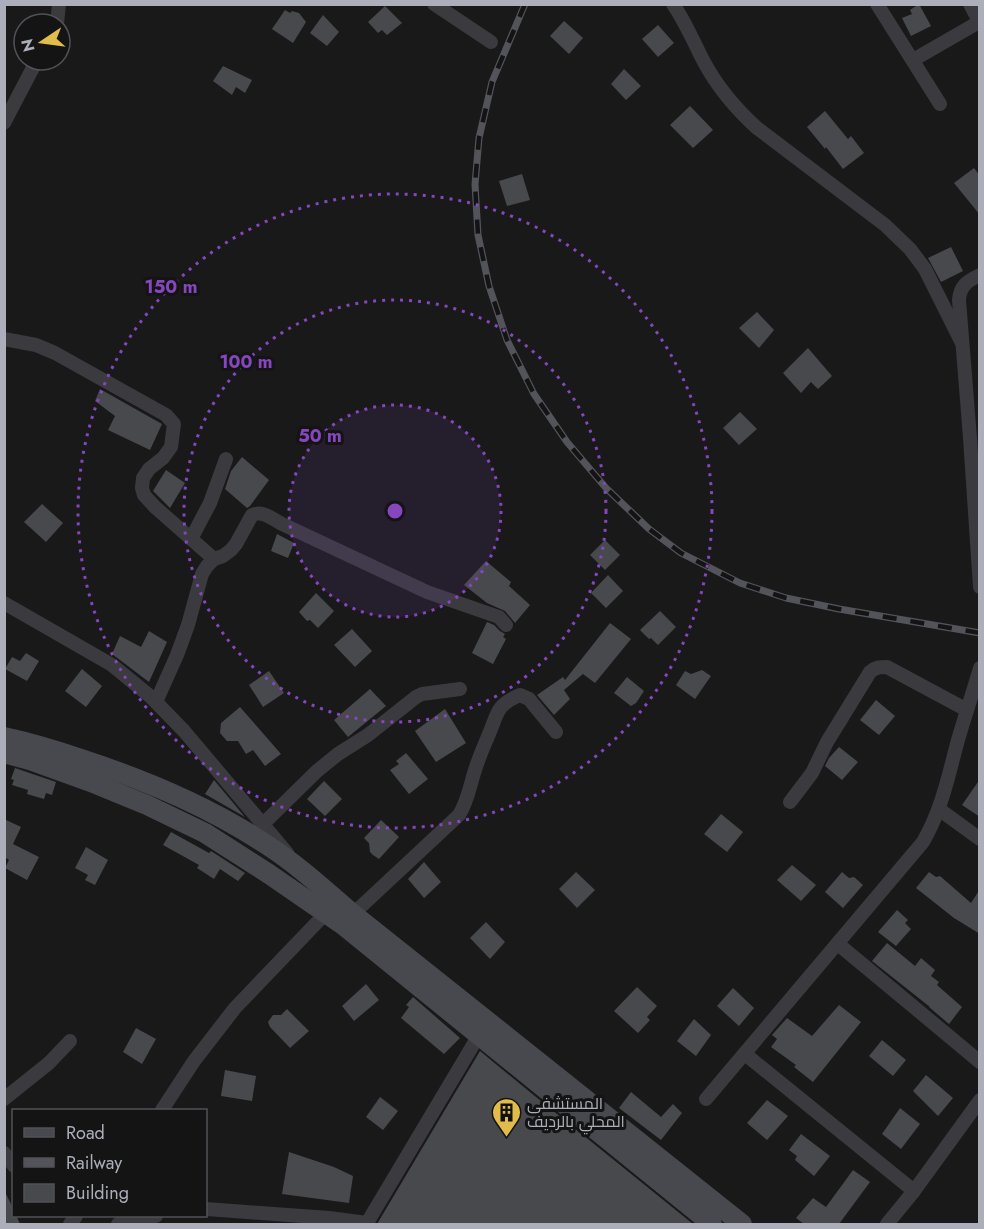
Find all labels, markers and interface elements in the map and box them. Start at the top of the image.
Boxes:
north arrow [12,12,72,72]
text: N [15,36,41,54]
text: 150 m [145,274,197,300]
text: 100 m [219,349,273,375]
text: 50 m [298,423,342,449]
centre of rings [385,501,405,521]
place label: المستشفى المحلي بالرديف [527,1092,625,1135]
building icon: المستشفى المحلي بالرديف [490,1096,522,1138]
legend [12,1109,207,1217]
text: Road [66,1120,105,1146]
text: Railway [66,1150,122,1176]
text: Building [66,1180,129,1206]

